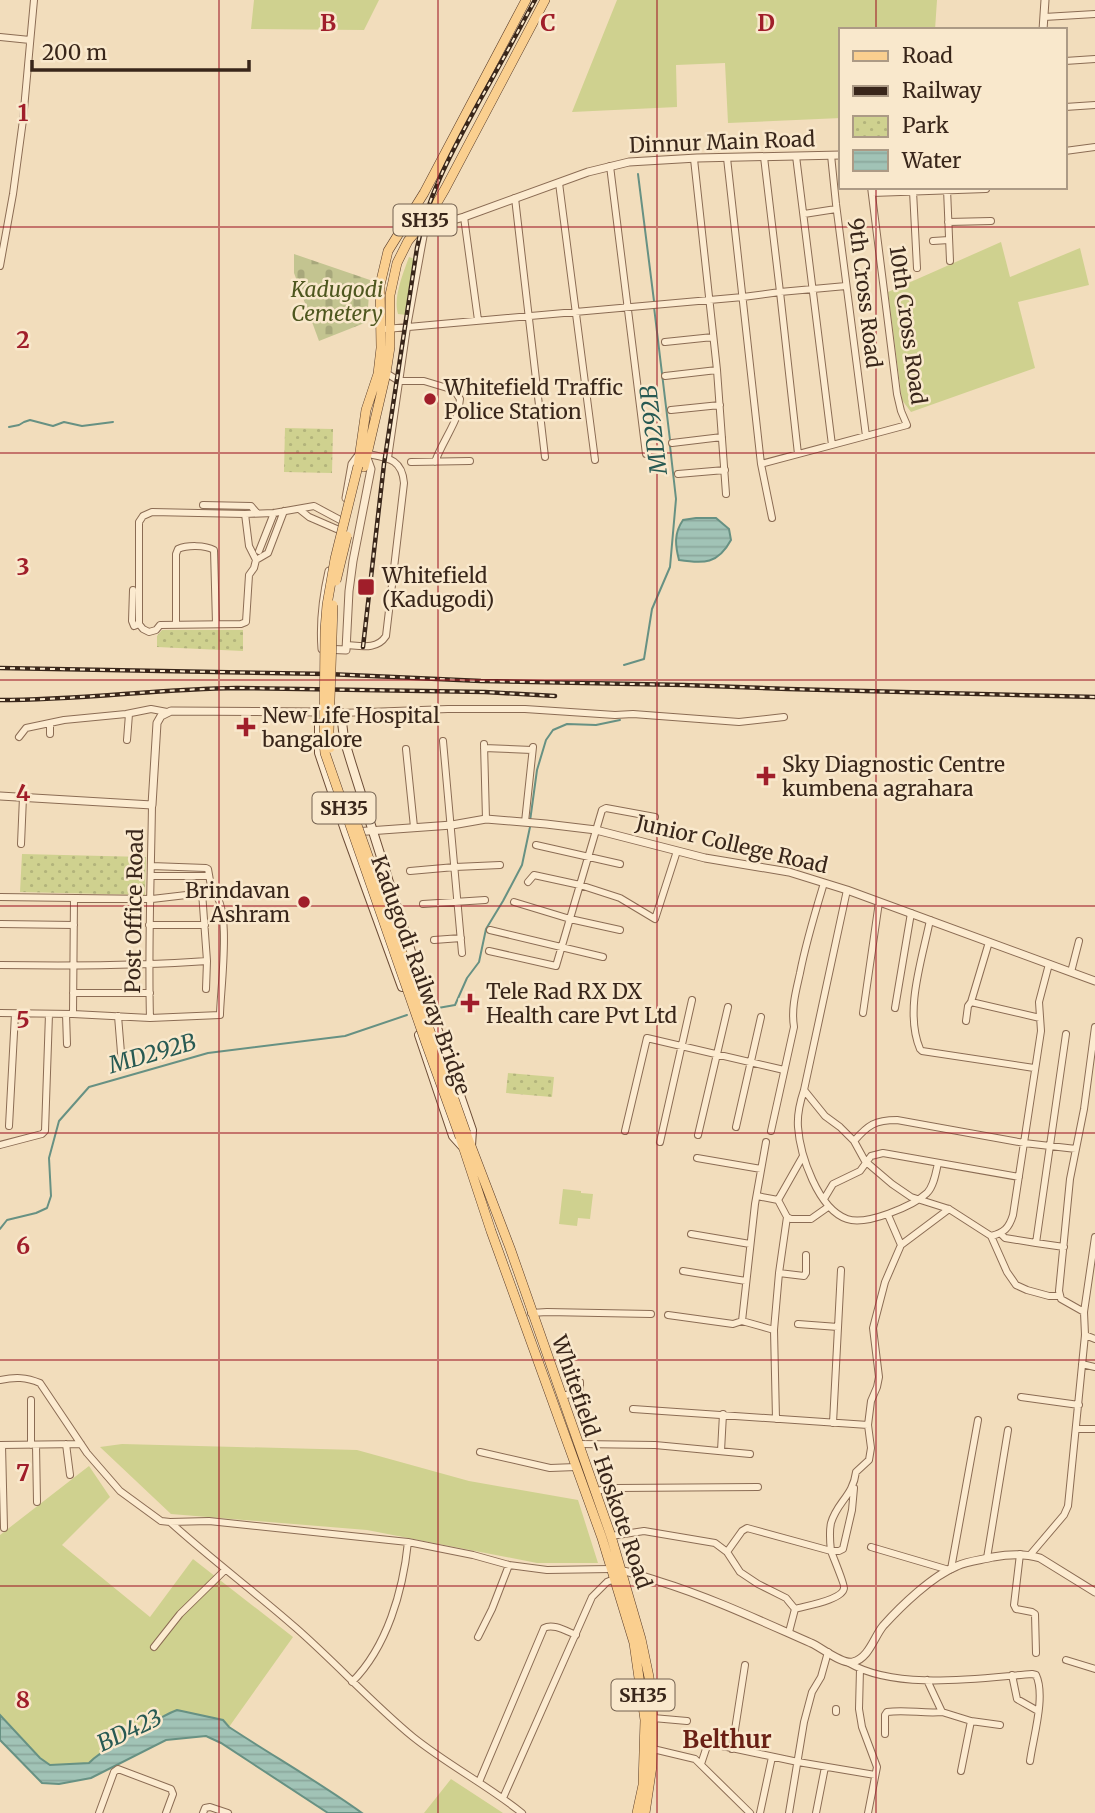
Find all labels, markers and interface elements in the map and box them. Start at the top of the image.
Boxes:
text: B [320,8,336,37]
text: C [540,8,556,37]
text: D [757,8,775,37]
scale bar [32,28,248,72]
legend [839,28,1067,189]
text: 200 m [42,39,107,66]
text: Road [902,42,953,69]
text: Railway [902,77,983,104]
text: 1 [18,98,29,127]
text: Park [902,112,949,139]
street label: Dinnur Main Road [628,125,816,159]
text: Water [901,147,961,174]
road number: SH35 [394,204,457,235]
street label: 9th Cross Road [842,217,888,370]
street label: 10th Cross Road [883,244,933,407]
park label: Kadugodi Cemetery [290,276,383,327]
text: 2 [16,325,30,354]
place label: Whitefield Traffic Police Station [443,374,623,425]
water label: MD292B [633,384,673,477]
marker: Whitefield Traffic Police Station [422,391,438,407]
text: 3 [16,552,30,581]
place label: Whitefield (Kadugodi) [381,562,494,613]
marker: Whitefield (Kadugodi) [356,577,376,597]
place label: New Life Hospital bangalore [261,702,440,753]
marker: New Life Hospital bangalore [236,717,256,737]
place label: Sky Diagnostic Centre kumbena agrahara [782,751,1005,802]
marker: Sky Diagnostic Centre kumbena agrahara [756,766,776,786]
text: 4 [16,778,31,807]
road number: SH35 [312,792,376,824]
street label: Junior College Road [632,809,831,879]
street label: Post Office Road [119,828,149,993]
street label: Kadugodi Railway Bridge [365,852,477,1098]
place label: Brindavan Ashram [185,877,290,928]
marker: Brindavan Ashram [296,894,312,910]
place label: Tele Rad RX DX Health care Pvt Ltd [486,978,678,1029]
marker: Tele Rad RX DX Health care Pvt Ltd [460,993,480,1013]
text: 5 [16,1005,30,1034]
water label: MD292B [104,1027,199,1080]
text: 6 [16,1231,30,1260]
street label: Whitefield - Hoskote Road [546,1331,658,1593]
text: 7 [16,1458,30,1487]
road number: SH35 [612,1680,674,1710]
text: 8 [16,1685,30,1714]
water label: BD423 [92,1703,166,1757]
district label: Belthur [682,1724,772,1755]

